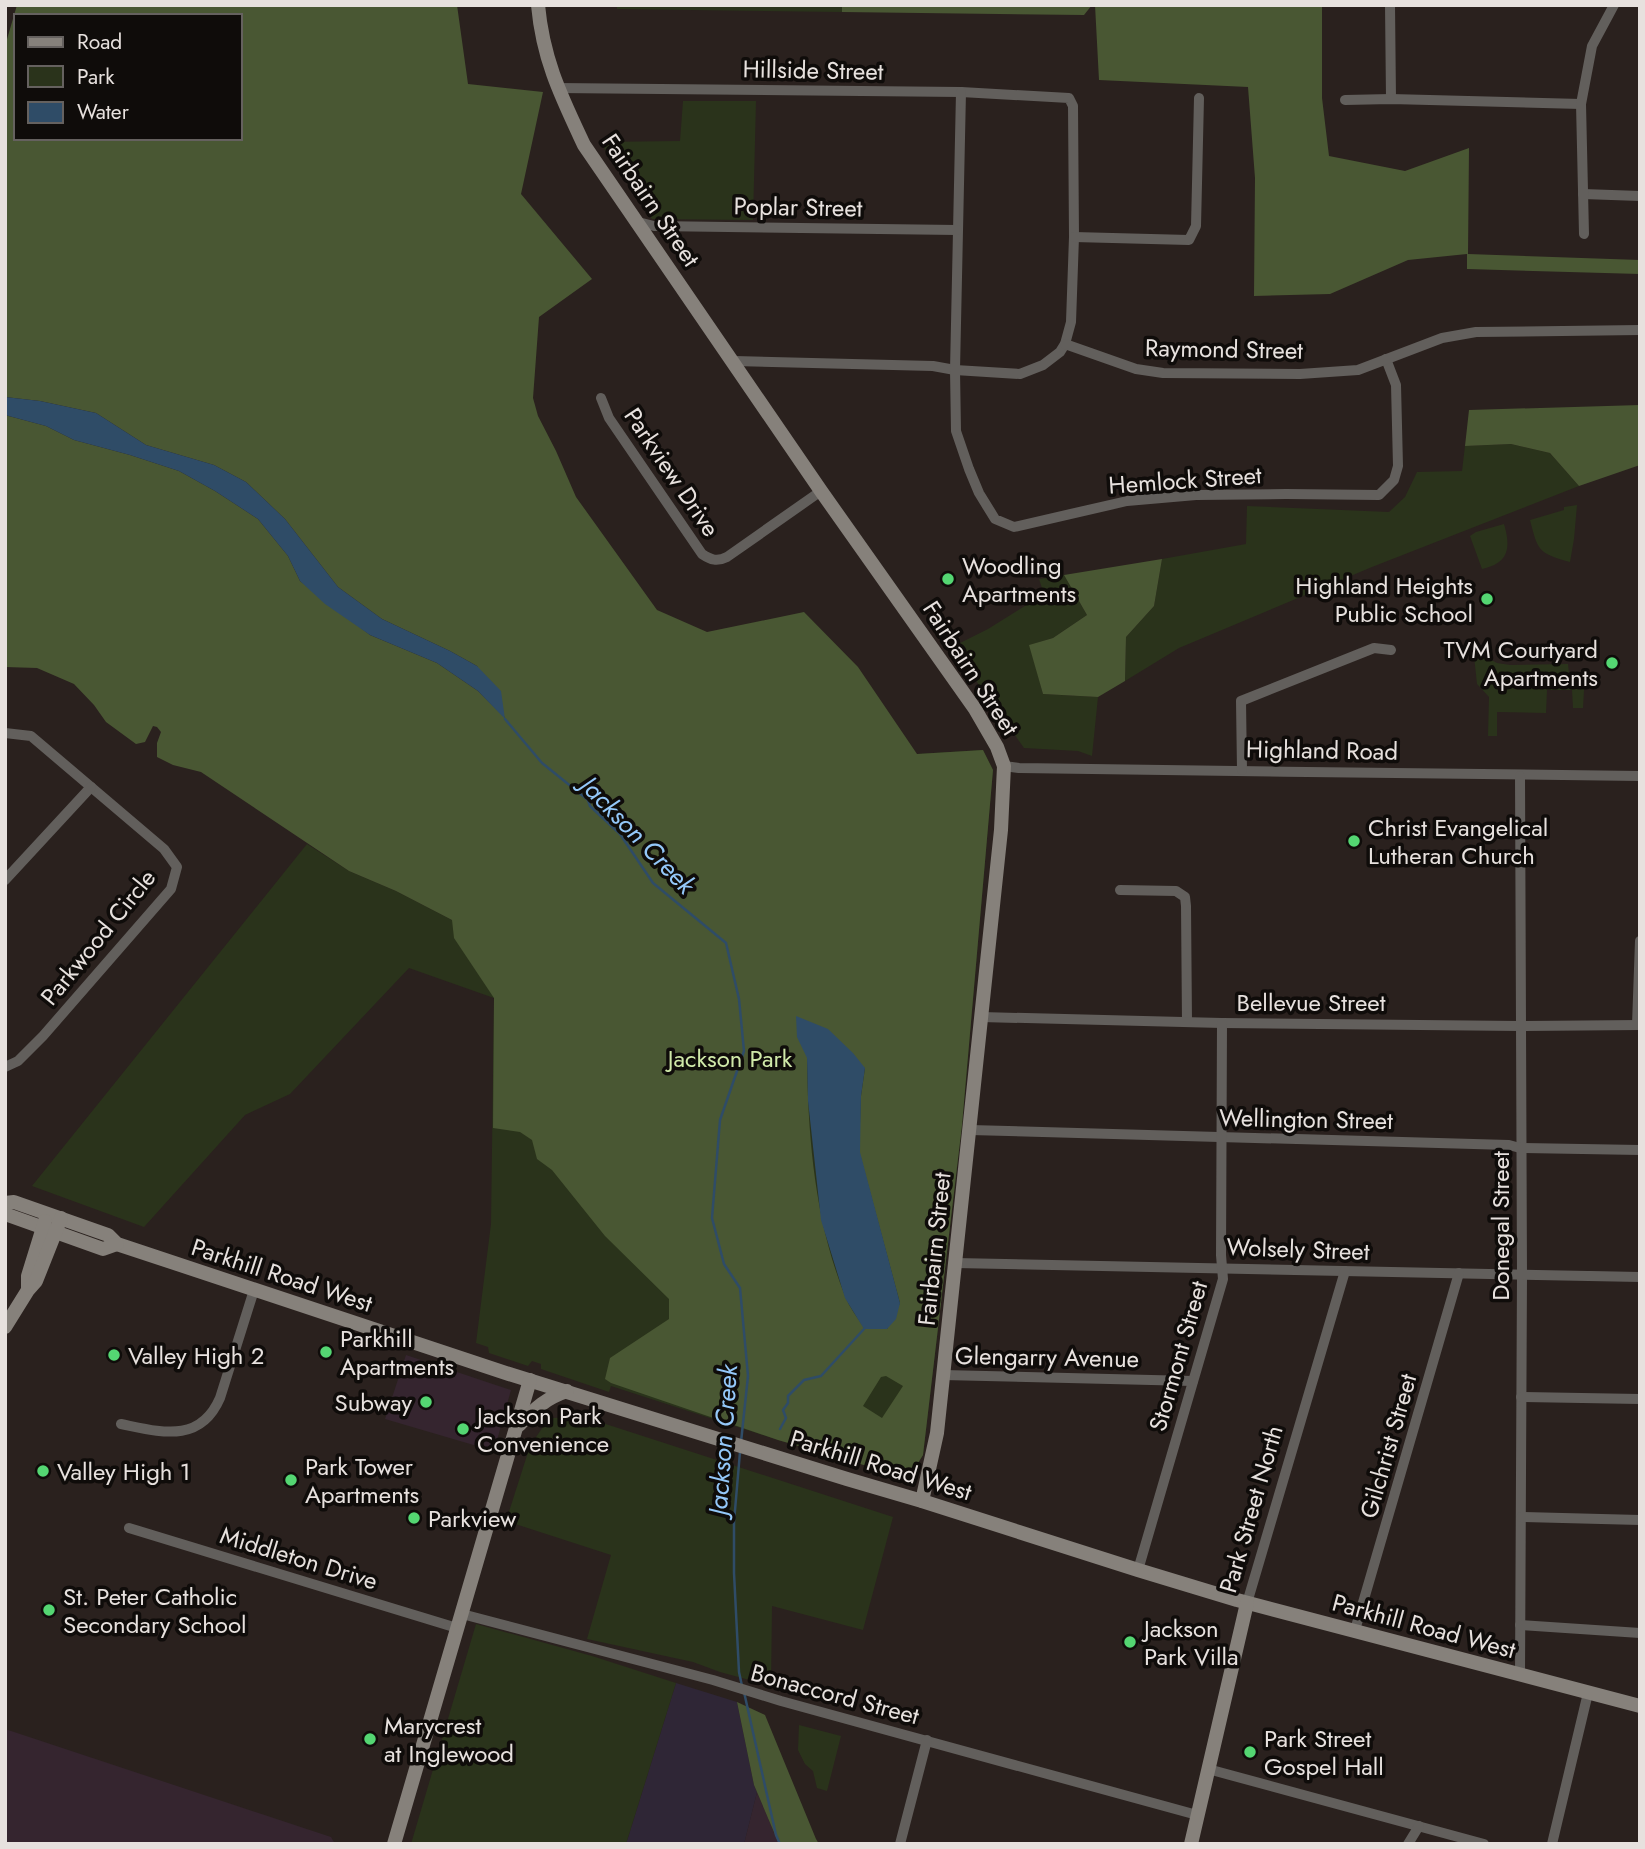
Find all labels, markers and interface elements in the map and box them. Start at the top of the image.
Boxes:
legend [14,14,242,140]
text: Road [77,27,122,57]
street label: Hillside Street [742,51,884,89]
text: Park [77,62,115,92]
text: Water [77,97,130,127]
street label: Fairbairn Street [593,126,709,274]
street label: Poplar Street [733,188,863,226]
street label: Raymond Street [1145,330,1304,368]
street label: Parkview Drive [616,401,728,543]
street label: Hemlock Street [1107,457,1263,503]
place label: Woodling Apartments [962,548,1076,611]
place label: Highland Heights Public School [1295,568,1473,631]
marker: Woodling Apartments [940,571,956,587]
marker: Highland Heights Public School [1479,591,1495,607]
street label: Fairbairn Street [914,594,1028,742]
place label: TVM Courtyard Apartments [1443,632,1598,695]
marker: TVM Courtyard Apartments [1604,655,1620,671]
street label: Highland Road [1246,731,1398,769]
water label: Jackson Creek [568,764,706,904]
place label: Christ Evangelical Lutheran Church [1368,810,1548,873]
marker: Christ Evangelical Lutheran Church [1346,833,1362,849]
street label: Parkwood Circle [32,861,164,1013]
street label: Bellevue Street [1237,985,1386,1020]
park label: Jackson Park [665,1041,793,1076]
street label: Wellington Street [1219,1100,1393,1138]
street label: Donegal Street [1483,1151,1518,1301]
street label: Fairbairn Street [909,1170,959,1327]
street label: Parkhill Road West [187,1229,377,1321]
street label: Wolsely Street [1226,1229,1370,1269]
street label: Stormont Street [1140,1277,1216,1435]
place label: Parkhill Apartments [340,1321,454,1384]
place label: Valley High 2 [128,1338,264,1373]
street label: Glengarry Avenue [955,1338,1139,1376]
marker: Parkhill Apartments [318,1344,334,1360]
marker: Valley High 2 [106,1347,122,1363]
water label: Jackson Creek [698,1361,747,1522]
street label: Gilchrist Street [1351,1369,1425,1522]
place label: Subway [335,1385,412,1420]
marker: Subway [418,1394,434,1410]
place label: Jackson Park Convenience [474,1398,609,1461]
marker: Jackson Park Convenience [455,1421,471,1437]
street label: Parkhill Road West [786,1421,976,1509]
street label: Park Street North [1210,1421,1292,1597]
place label: Park Tower Apartments [305,1449,419,1512]
place label: Valley High 1 [57,1454,190,1489]
marker: Valley High 1 [35,1463,51,1479]
marker: Park Tower Apartments [283,1472,299,1488]
place label: Parkview [428,1501,517,1536]
marker: Parkview [406,1510,422,1526]
street label: Middleton Drive [216,1517,382,1599]
place label: St. Peter Catholic Secondary School [63,1579,247,1642]
street label: Parkhill Road West [1328,1585,1520,1667]
marker: St. Peter Catholic Secondary School [41,1602,57,1618]
place label: Jackson Park Villa [1141,1611,1239,1674]
marker: Jackson Park Villa [1122,1634,1138,1650]
street label: Bonaccord Street [747,1655,923,1733]
place label: Marycrest at Inglewood [384,1708,514,1771]
place label: Park Street Gospel Hall [1264,1721,1384,1784]
marker: Marycrest at Inglewood [362,1731,378,1747]
marker: Park Street Gospel Hall [1242,1744,1258,1760]

